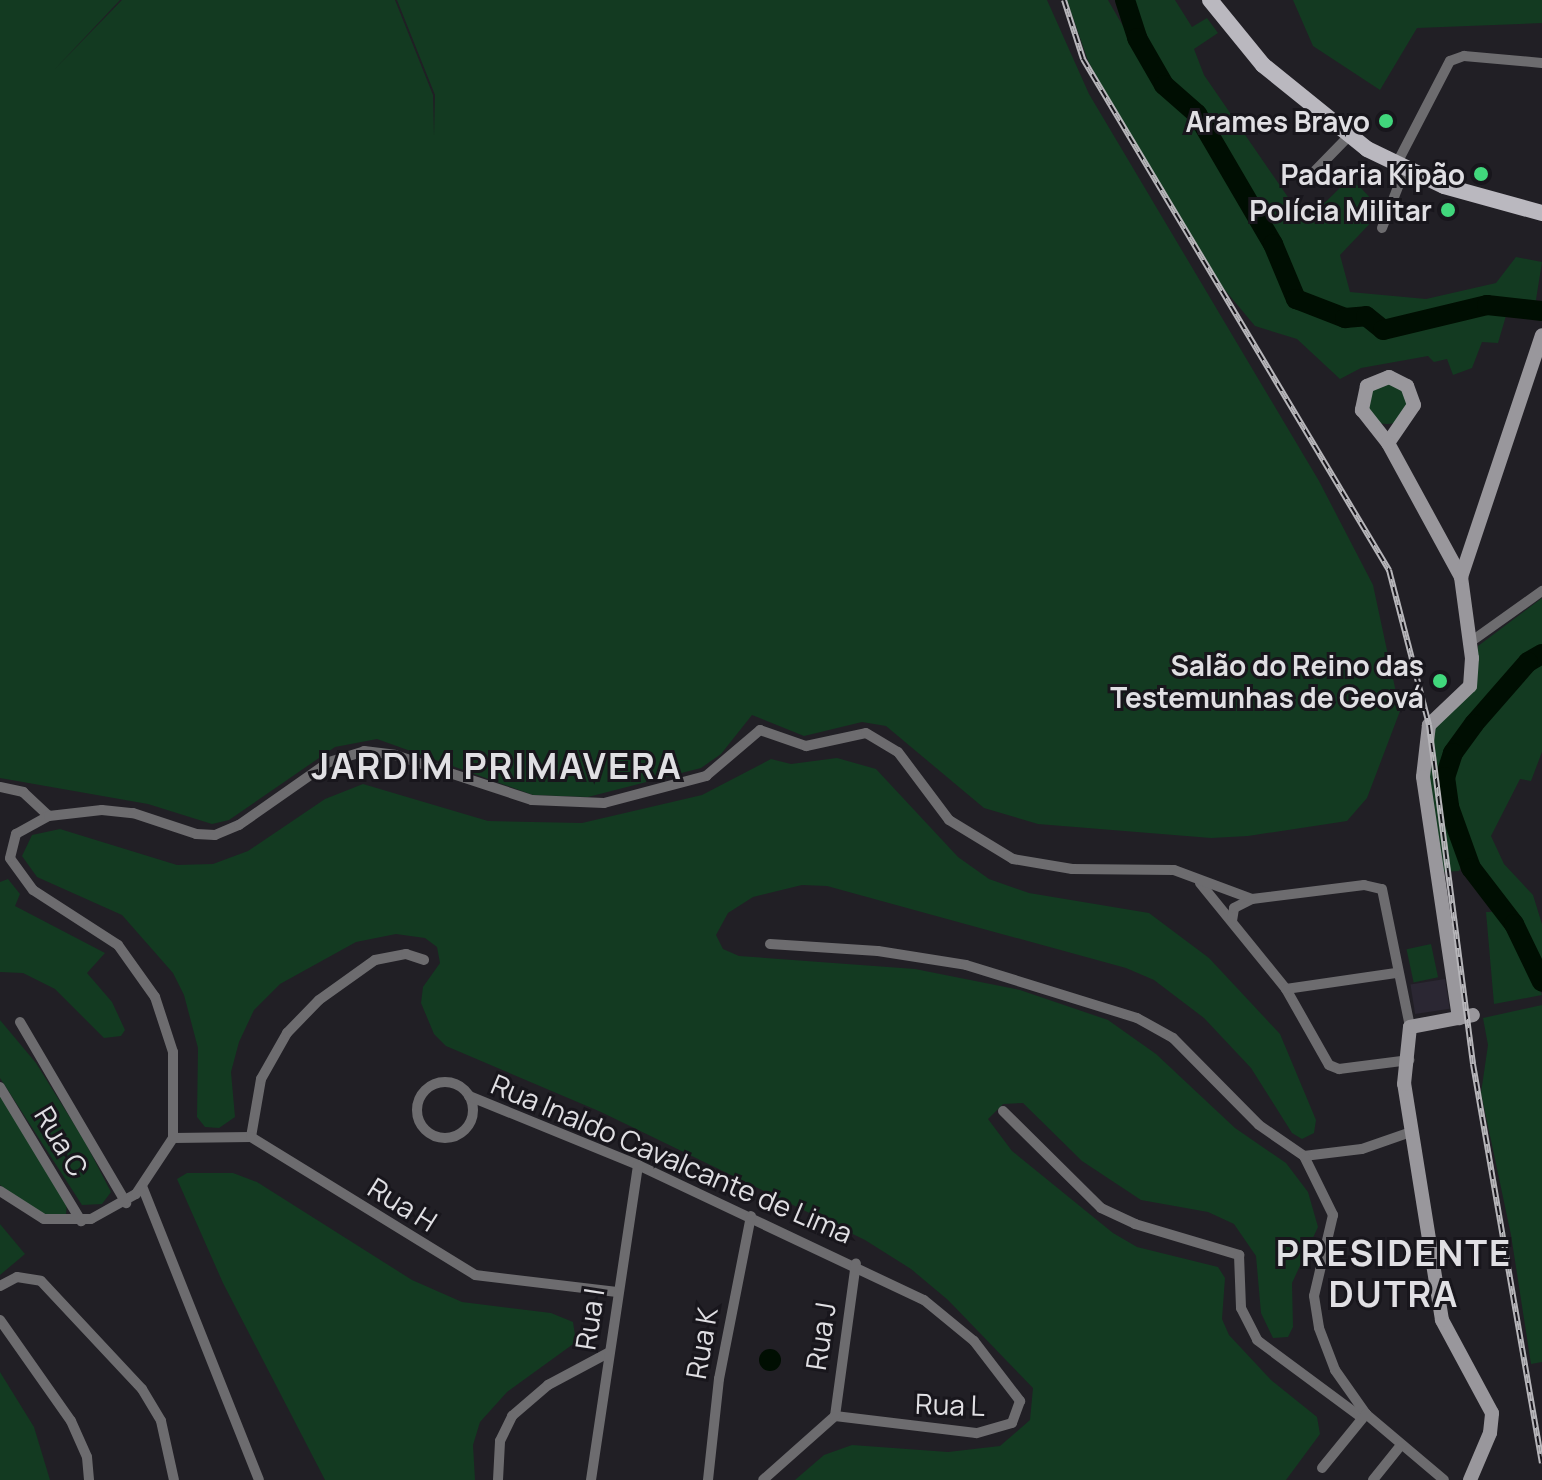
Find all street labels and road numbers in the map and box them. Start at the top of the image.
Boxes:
street label: Rua Inaldo Cavalcante de Lima [486,1067,858,1249]
street label: Rua C [28,1100,96,1182]
street label: Rua H [362,1170,444,1238]
street label: Rua I [568,1286,610,1352]
street label: Rua J [798,1300,842,1372]
street label: Rua K [678,1305,724,1381]
street label: Rua L [915,1386,985,1422]

